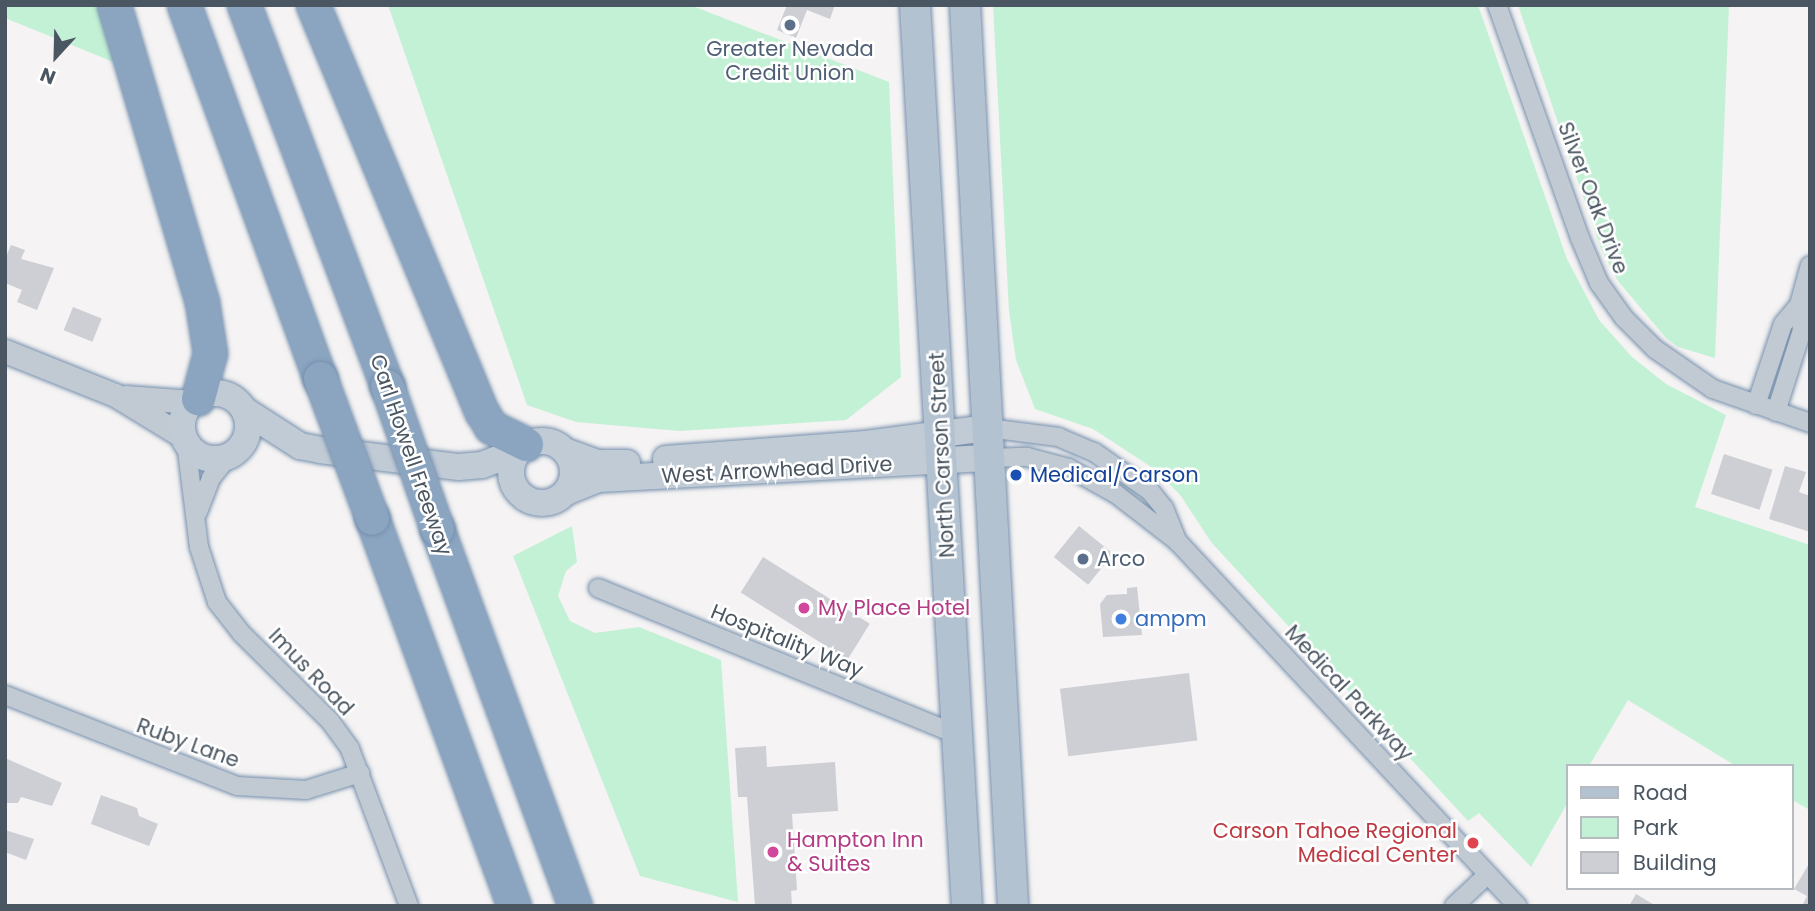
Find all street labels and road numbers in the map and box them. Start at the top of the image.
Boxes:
street label: Silver Oak Drive [1552,118,1634,278]
street label: Carl Howell Freeway [365,351,457,559]
street label: North Carson Street [924,352,960,558]
street label: West Arrowhead Drive [661,451,893,489]
street label: Hospitality Way [707,599,867,683]
street label: Medical Parkway [1280,620,1418,766]
street label: Imus Road [263,623,359,721]
street label: Ruby Lane [133,713,243,773]

